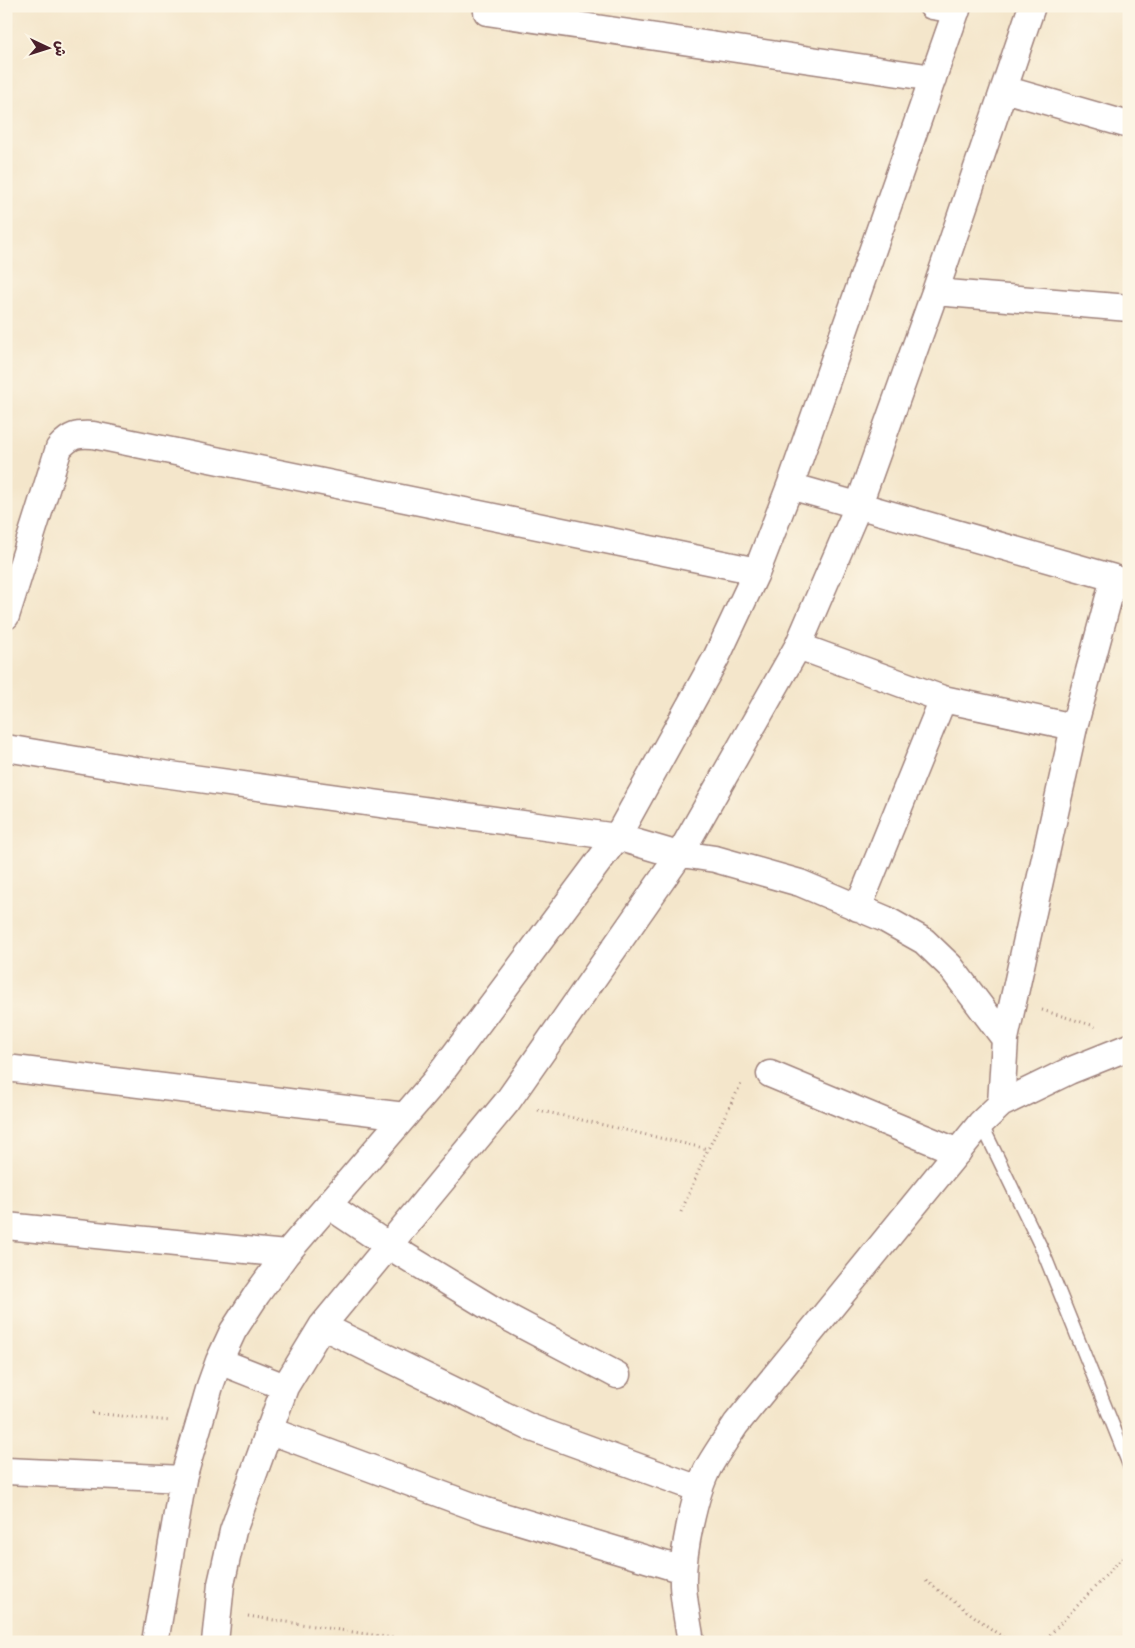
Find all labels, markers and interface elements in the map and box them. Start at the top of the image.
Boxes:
north arrow [22,22,72,72]
text: ش [51,41,71,57]

